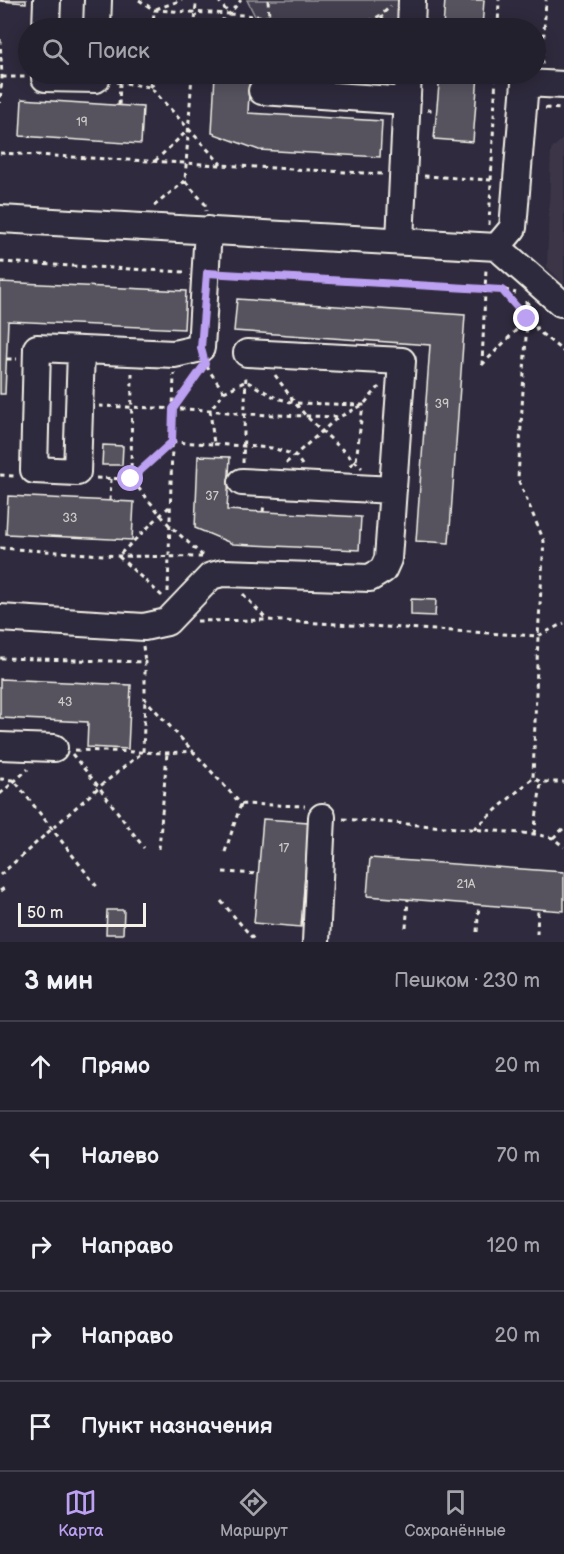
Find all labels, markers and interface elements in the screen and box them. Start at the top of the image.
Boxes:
search box [18,18,546,84]
icon: search [39,35,72,68]
text: Поиск [87,38,150,65]
house number: 19 [76,115,88,130]
route end [513,305,539,331]
house number: 39 [435,397,449,412]
route start [117,465,143,491]
house number: 37 [205,489,219,504]
house number: 33 [63,511,77,526]
house number: 43 [58,695,72,710]
house number: 17 [279,841,289,856]
house number: 21А [457,877,476,892]
scale bar [18,900,146,928]
text: 50 m [27,904,63,923]
text: 3 мин [24,966,93,997]
text: Пешком · 230 m [394,969,540,993]
icon: ahead [24,1050,57,1083]
text: Прямо [81,1053,150,1080]
text: 20 m [495,1054,540,1078]
icon: left [24,1140,57,1173]
text: Налево [81,1143,159,1170]
text: 70 m [496,1144,540,1168]
icon: right [24,1230,57,1263]
text: Направо [81,1233,173,1260]
text: 120 m [487,1234,540,1258]
icon: right [24,1320,57,1353]
text: Направо [81,1323,173,1350]
text: 20 m [495,1324,540,1348]
icon: arrive [24,1410,57,1443]
text: Пункт назначения [81,1413,273,1440]
tab: Карта [58,1486,103,1541]
tab: Маршрут [220,1486,288,1541]
tab: Сохранённые [405,1486,506,1541]

